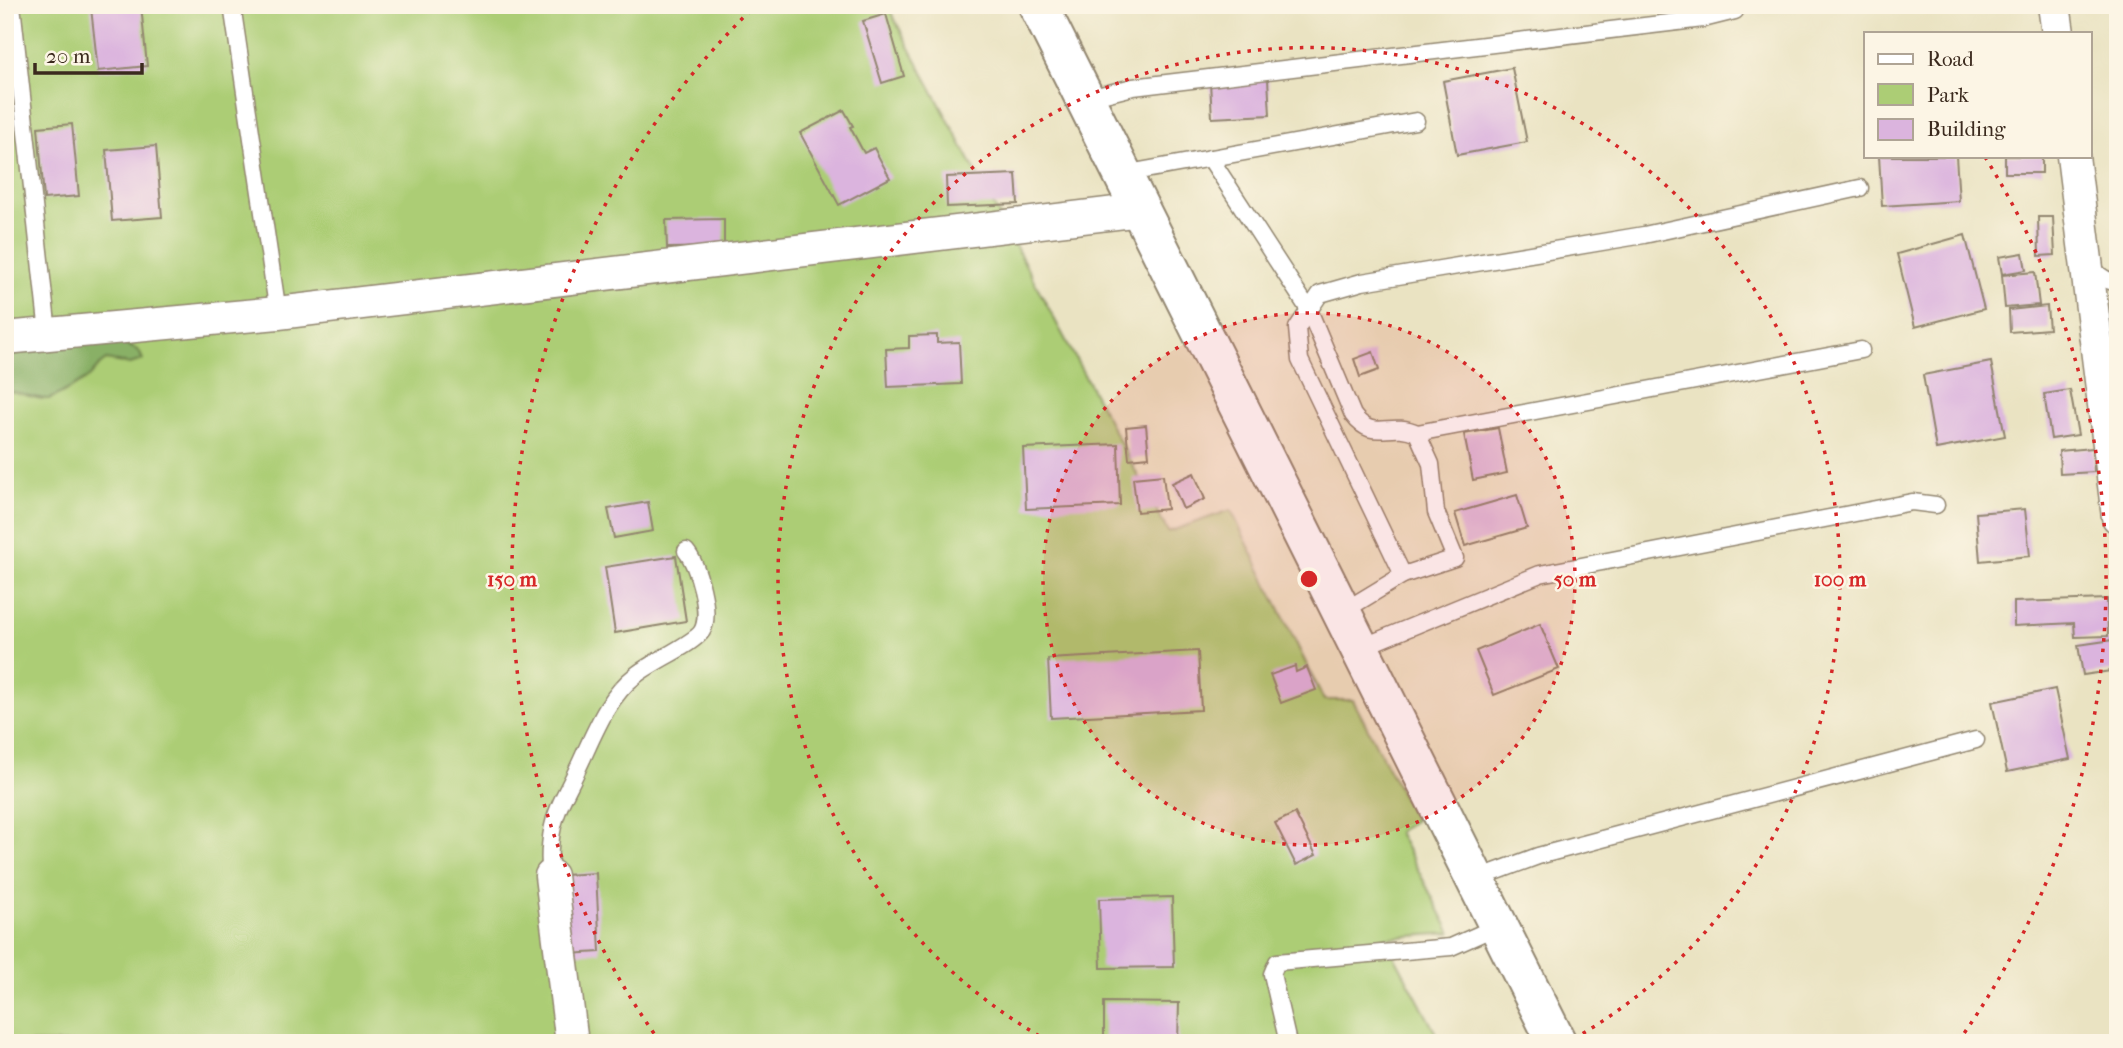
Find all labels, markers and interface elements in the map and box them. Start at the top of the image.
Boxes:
scale bar [35,32,142,76]
legend [1864,32,2092,158]
text: 20 m [46,44,91,68]
text: Road [1927,47,1974,71]
text: Park [1927,83,1969,107]
text: Building [1927,117,2006,141]
text: 150 m [487,567,538,591]
centre of rings [1297,567,1321,591]
text: 50 m [1554,567,1597,591]
text: 100 m [1814,567,1867,591]

